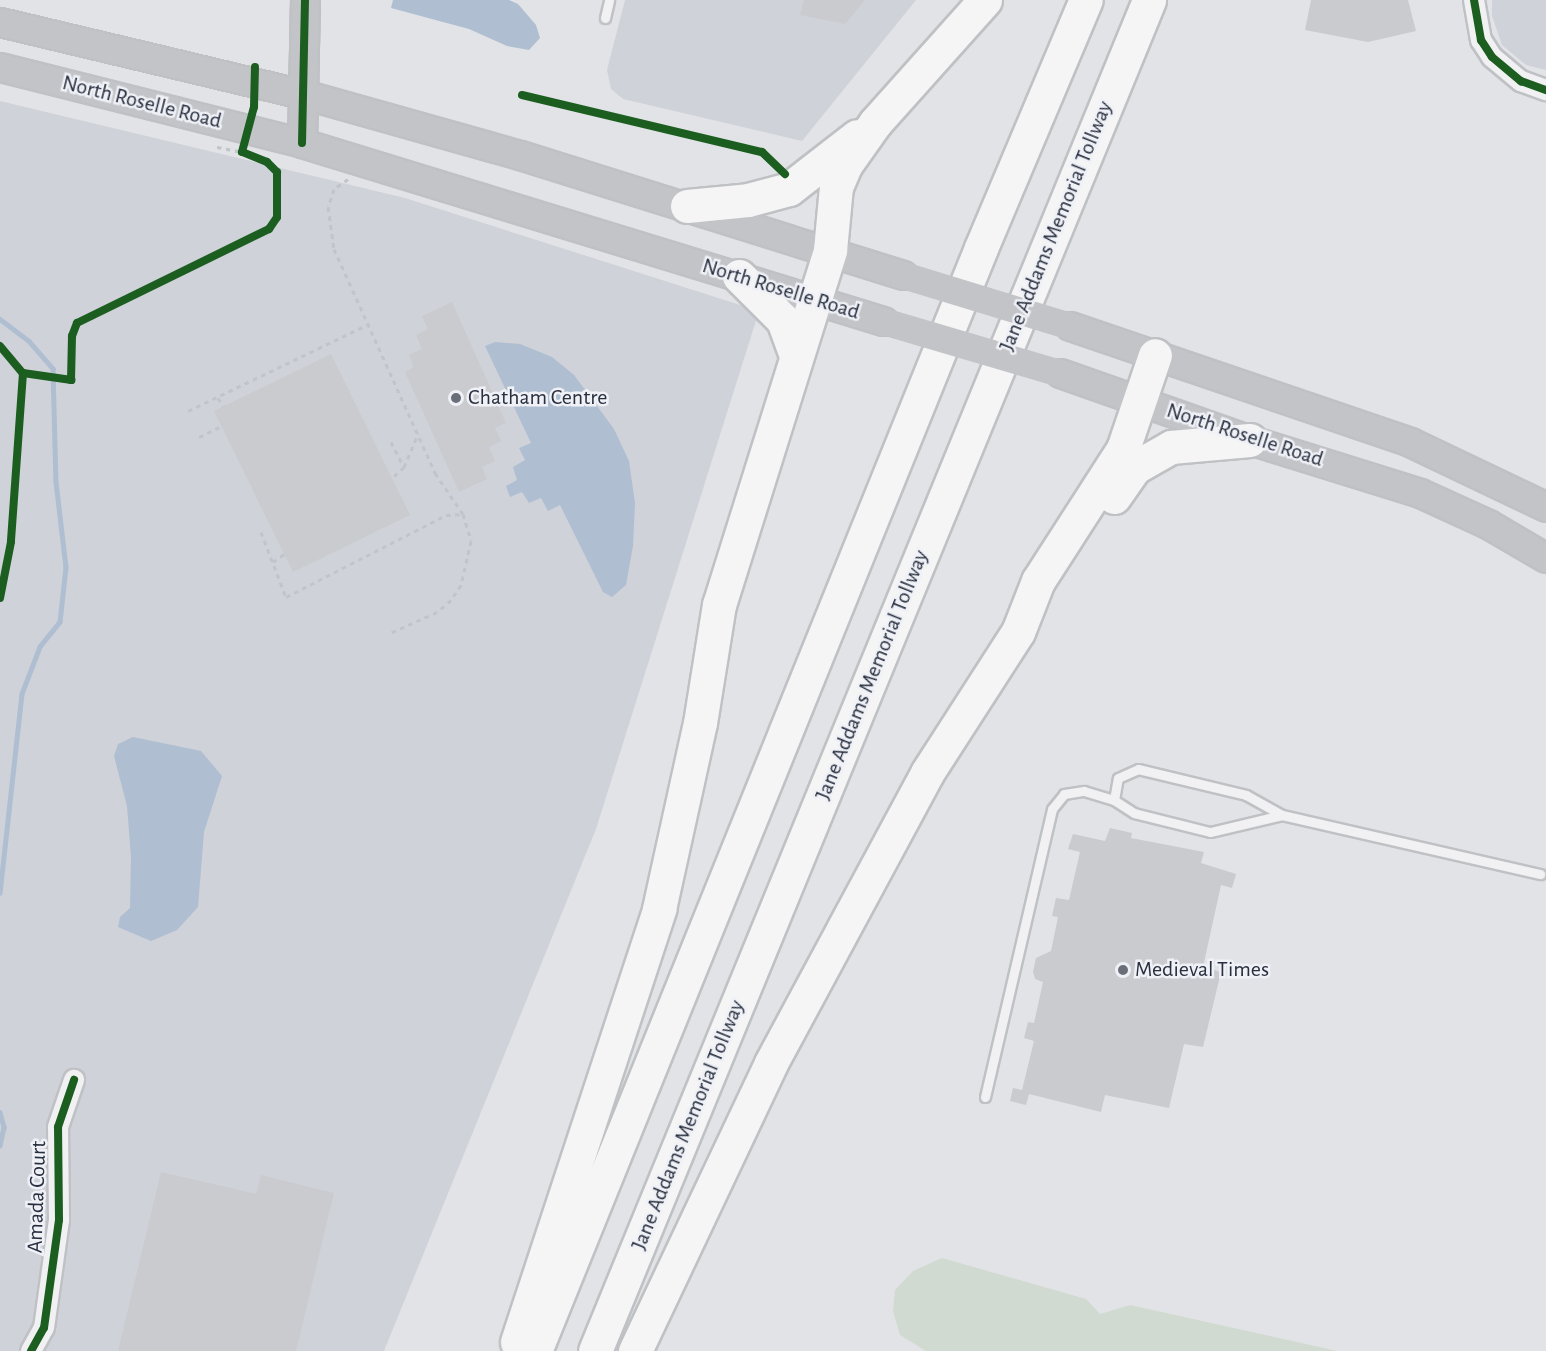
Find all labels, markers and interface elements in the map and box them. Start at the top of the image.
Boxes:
street label: North Roselle Road [60,69,224,135]
street label: Jane Addams Memorial Tollway [994,97,1118,355]
street label: North Roselle Road [699,253,863,325]
place label: Chatham Centre [468,385,607,411]
marker: Chatham Centre [449,391,463,405]
street label: North Roselle Road [1163,397,1327,473]
street label: Jane Addams Memorial Tollway [810,546,934,804]
place label: Medieval Times [1135,957,1269,983]
marker: Medieval Times [1116,963,1130,977]
street label: Jane Addams Memorial Tollway [626,996,750,1254]
street label: Amada Court [22,1140,52,1254]

